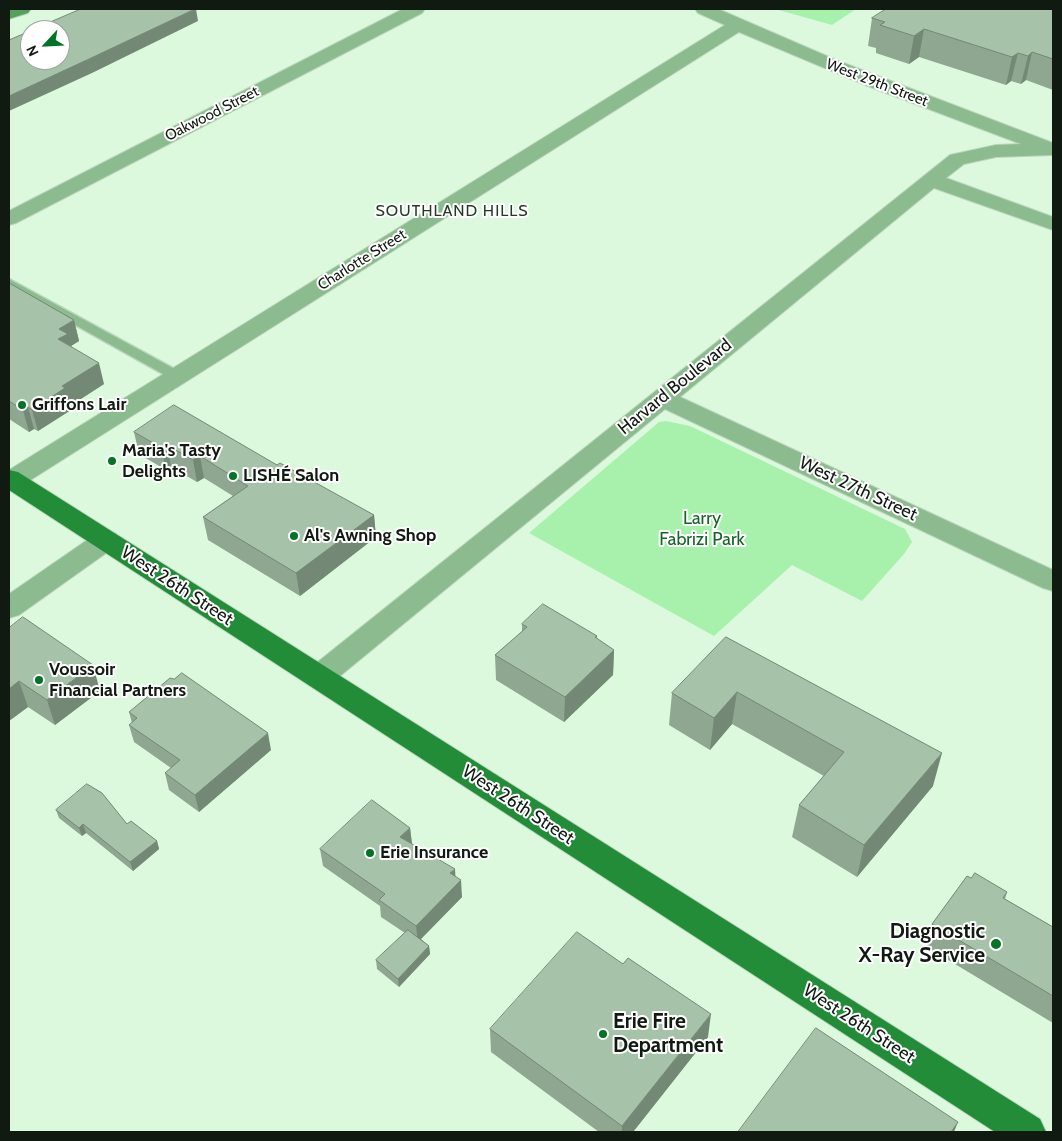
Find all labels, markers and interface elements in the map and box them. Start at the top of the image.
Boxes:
north arrow [20,20,70,70]
text: N [22,43,43,59]
street label: West 29th Street [824,55,930,111]
street label: Oakwood Street [162,83,262,145]
district label: SOUTHLAND HILLS [374,201,530,221]
street label: Charlotte Street [315,226,409,294]
street label: Harvard Boulevard [614,335,736,439]
place label: Griffons Lair [32,394,126,416]
marker: Griffons Lair [16,399,28,411]
place label: Maria's Tasty Delights [122,440,221,482]
street label: West 27th Street [796,452,920,526]
marker: Maria's Tasty Delights [106,455,118,467]
place label: LISHÉ Salon [243,465,339,487]
marker: LISHÉ Salon [227,470,239,482]
park label: Larry Fabrizi Park [659,508,745,550]
place label: Al's Awning Shop [304,525,436,547]
marker: Al's Awning Shop [288,530,300,542]
street label: West 26th Street [117,542,237,630]
place label: Voussoir Financial Partners [49,659,186,702]
marker: Voussoir Financial Partners [33,674,45,686]
street label: West 26th Street [458,761,578,849]
place label: Erie Insurance [380,842,488,864]
marker: Erie Insurance [364,847,376,859]
place label: Diagnostic X-Ray Service [859,919,985,969]
marker: Diagnostic X-Ray Service [989,937,1003,951]
street label: West 26th Street [799,980,919,1068]
place label: Erie Fire Department [613,1009,723,1059]
marker: Erie Fire Department [597,1028,609,1040]

